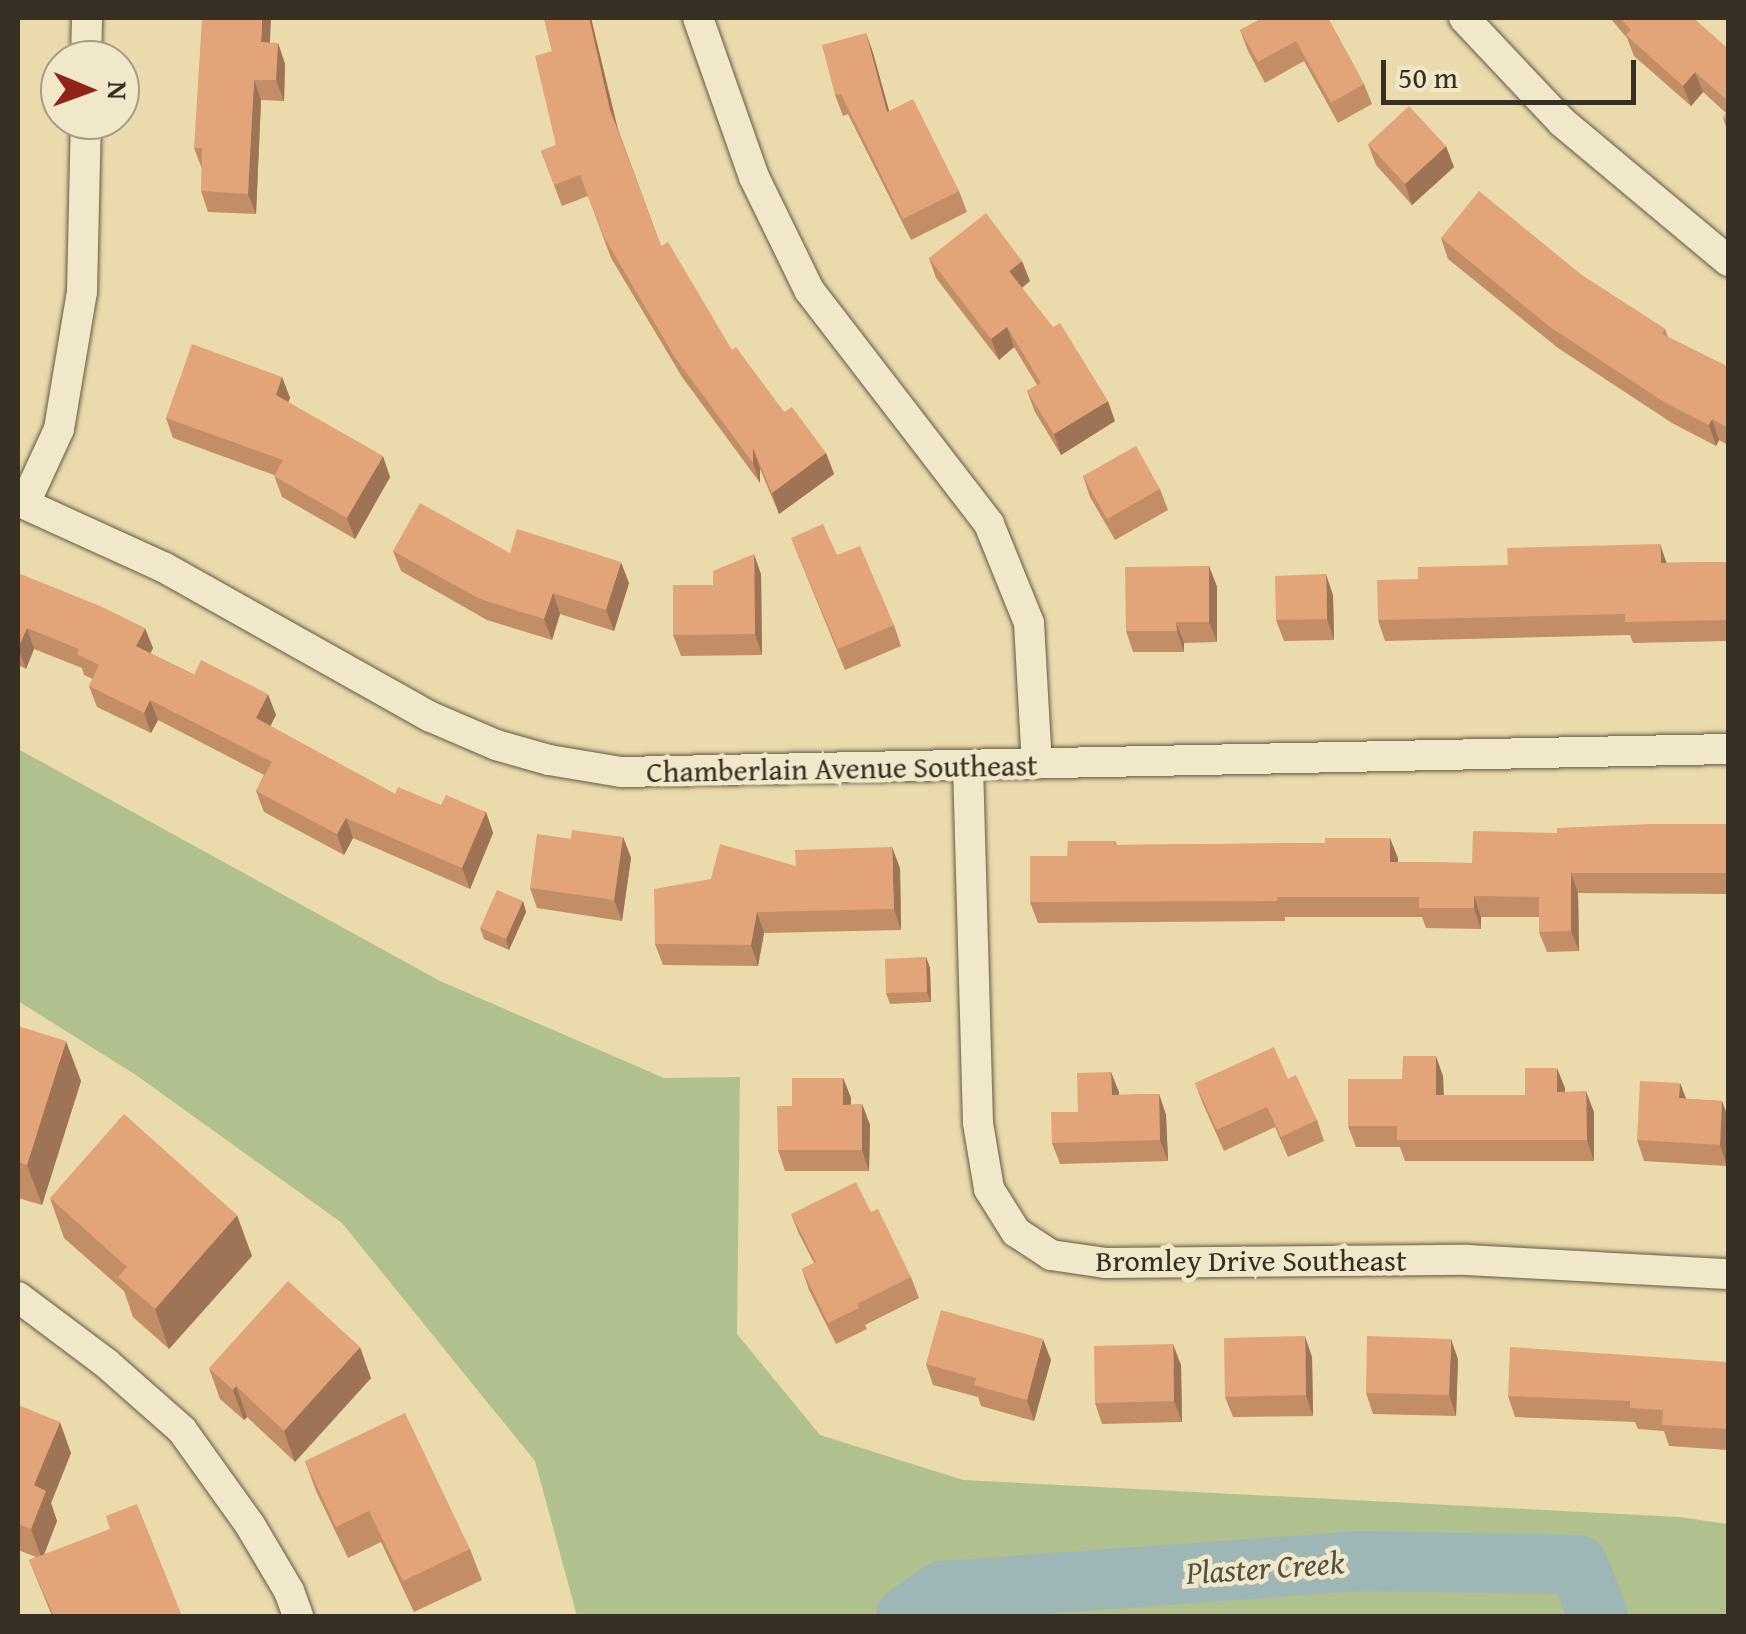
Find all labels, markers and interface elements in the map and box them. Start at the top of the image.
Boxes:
north arrow [40,40,140,140]
scale bar [1386,40,1641,102]
text: 50 m [1398,55,1458,99]
text: N [98,81,139,100]
street label: Chamberlain Avenue Southeast [646,747,1038,789]
street label: Bromley Drive Southeast [1095,1242,1407,1278]
water label: Plaster Creek [1185,1543,1345,1593]

